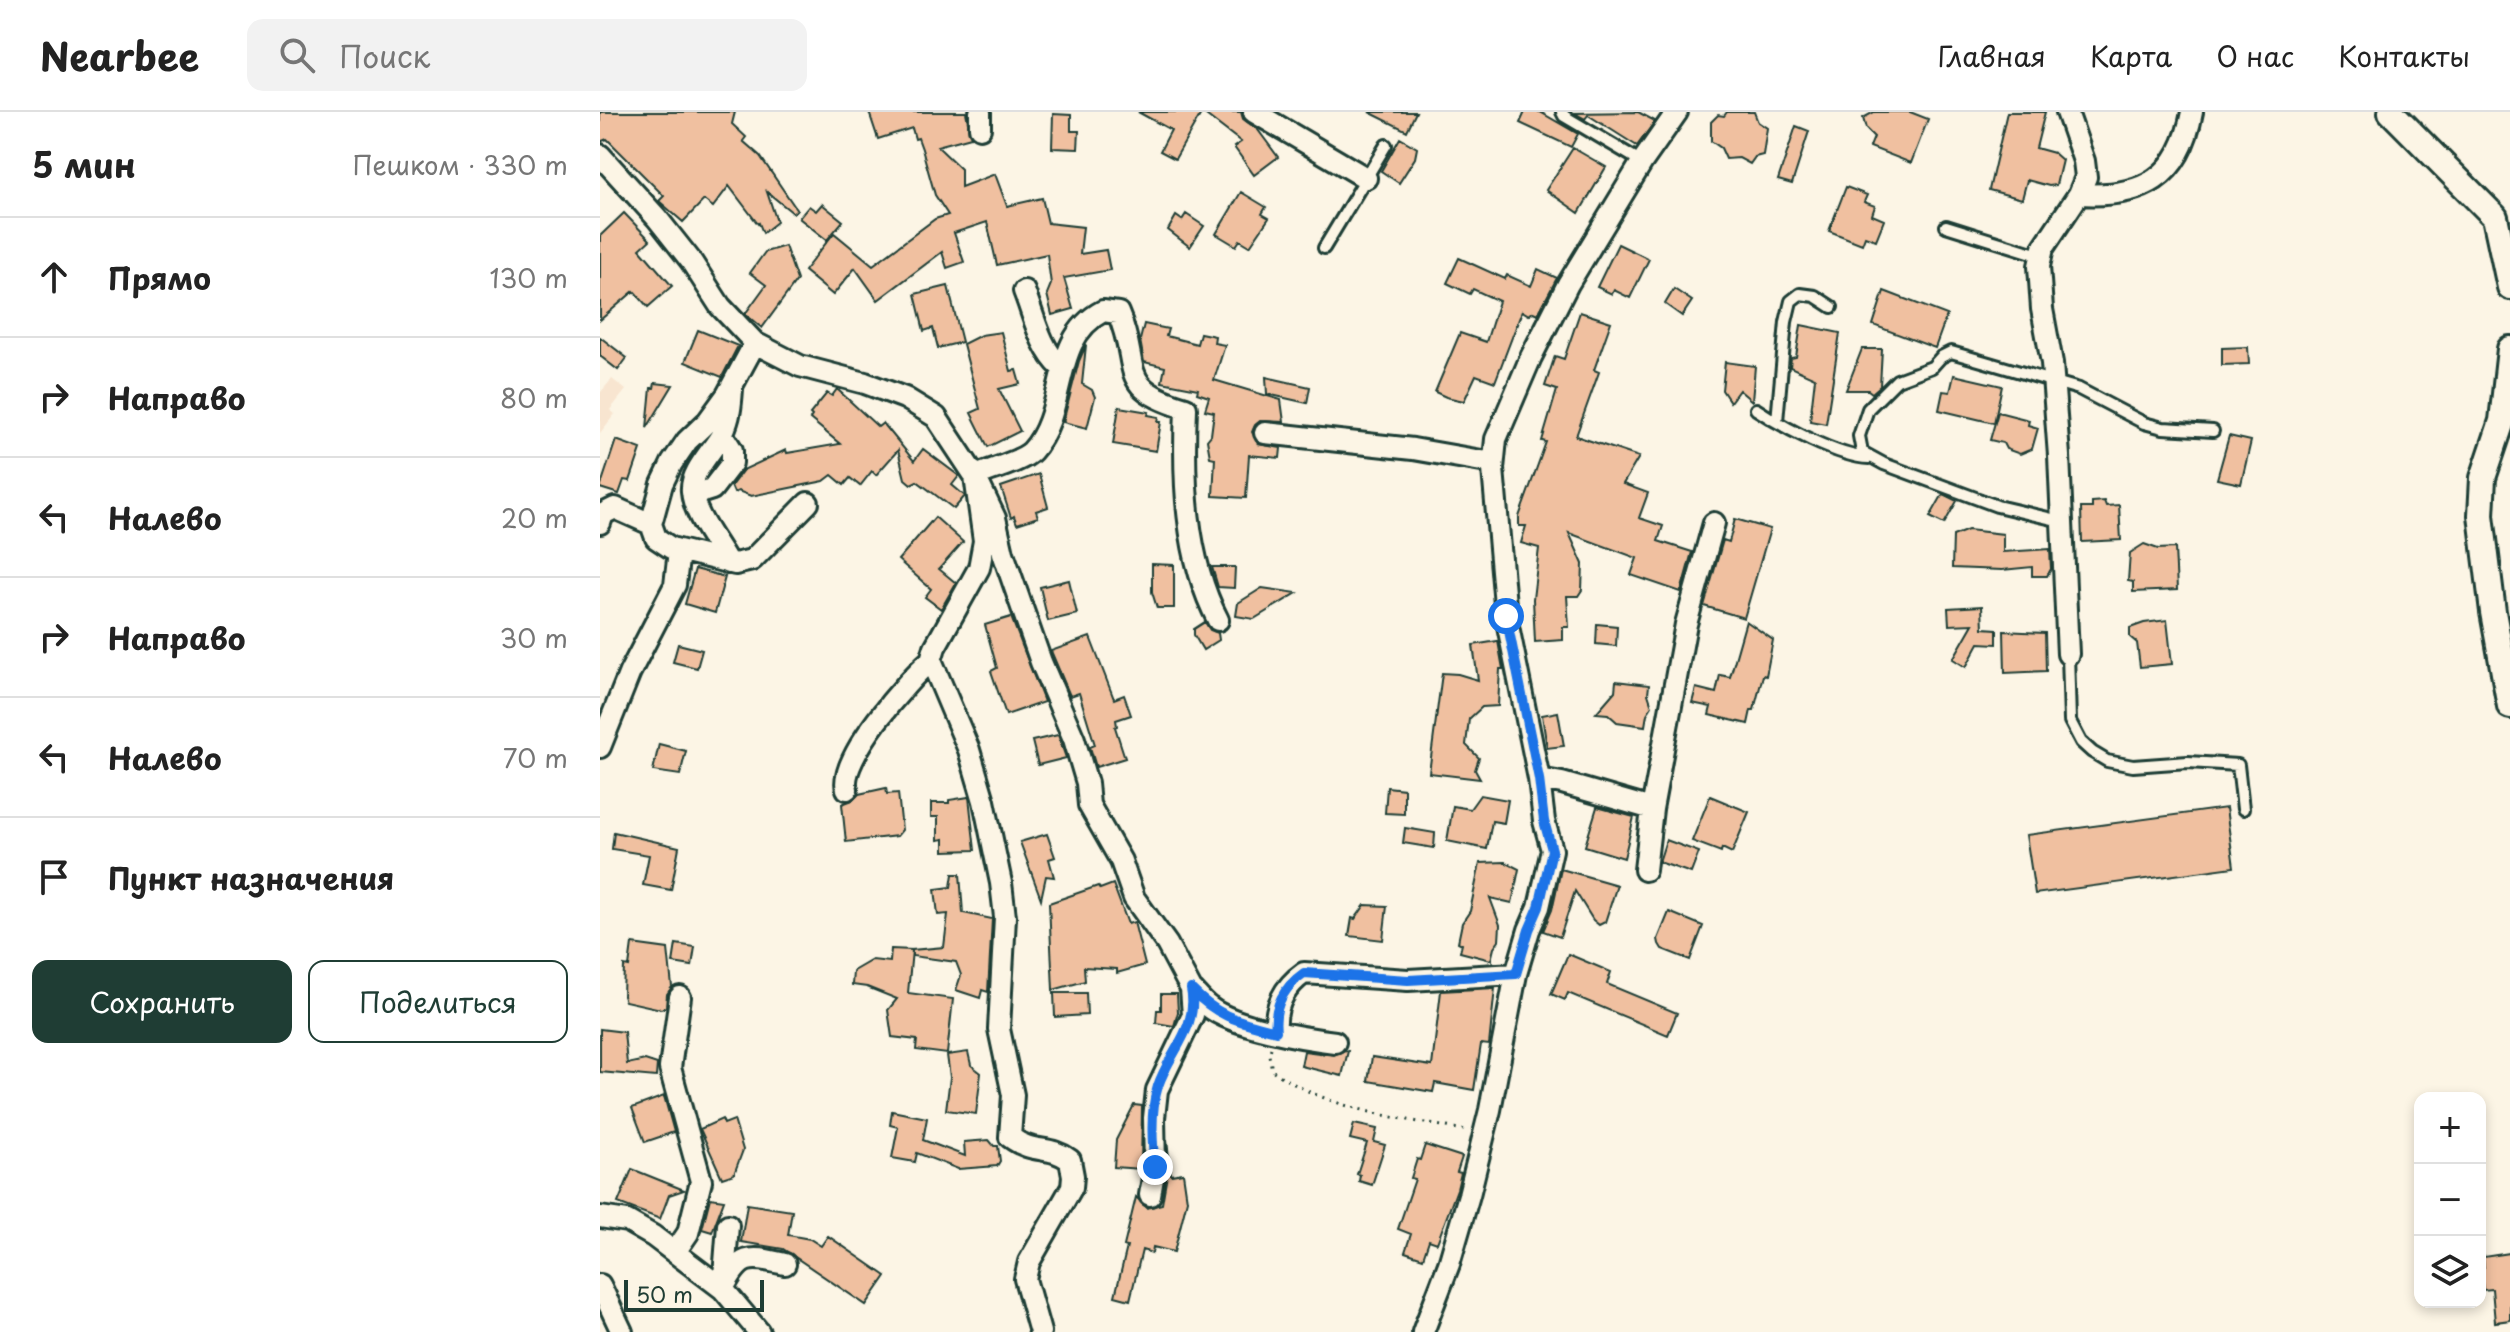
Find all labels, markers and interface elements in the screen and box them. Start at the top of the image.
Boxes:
search box [247,19,807,91]
text: Nearbee [40,27,199,84]
icon: search [275,33,319,77]
text: Поиск [339,33,430,78]
text: Главная [1938,34,2046,77]
text: Карта [2090,34,2172,77]
text: О нас [2216,34,2294,77]
text: Контакты [2338,34,2470,77]
text: 5 мин [32,138,136,190]
text: Пешком · 330 m [352,145,568,184]
icon: ahead [32,255,76,299]
text: Прямо [108,255,211,300]
text: 130 m [489,258,568,297]
icon: right [32,375,76,419]
text: Направо [108,375,246,420]
text: 80 m [500,378,568,417]
icon: left [32,495,76,539]
text: Налево [108,495,222,540]
text: 20 m [501,498,568,537]
route start [1488,598,1524,634]
icon: right [32,615,76,659]
text: Направо [108,615,246,660]
text: 30 m [500,618,568,657]
icon: left [32,735,76,779]
text: Налево [108,735,222,780]
text: 70 m [503,738,568,777]
icon: arrive [32,855,76,899]
text: Пункт назначения [108,855,394,900]
button: Сохранить [32,960,292,1043]
button: Поделиться [308,960,568,1043]
map controls [2414,1092,2486,1308]
button: + [2414,1092,2486,1164]
route end [1137,1149,1173,1185]
button: − [2414,1164,2486,1236]
button: layers [2414,1236,2486,1308]
scale bar [624,1276,764,1312]
text: 50 m [636,1277,693,1310]

